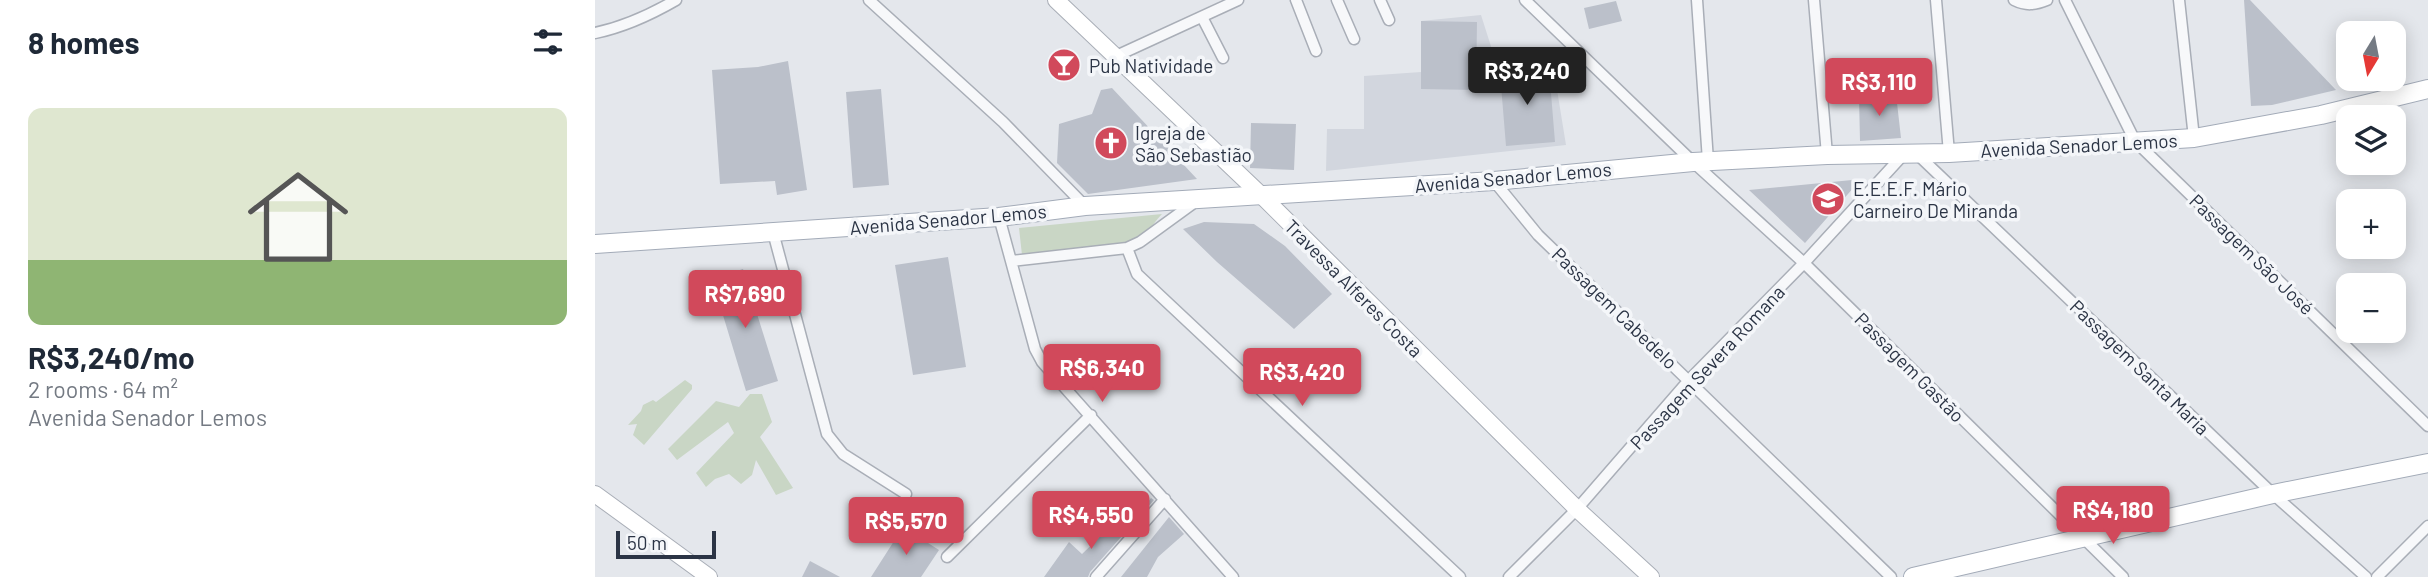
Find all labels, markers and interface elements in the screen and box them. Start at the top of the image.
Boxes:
north arrow [2336,21,2406,91]
map controls [2336,21,2406,343]
icon: filters [529,23,567,61]
text: 8 homes [28,24,139,60]
bar icon: Pub Natividade [1045,46,1083,84]
pin: R$3,240 [1462,48,1592,107]
place label: Pub Natividade [1089,54,1213,77]
text: R$3,240 [1484,56,1570,84]
pin: R$3,110 [1814,58,1944,118]
text: R$3,110 [1841,67,1917,95]
button: layers [2336,105,2406,175]
place label: Igreja de São Sebastião [1135,121,1252,166]
church icon: Igreja de São Sebastião [1092,124,1130,162]
street label: Avenida Senador Lemos [1980,128,2178,162]
icon: home [235,154,361,280]
street label: Avenida Senador Lemos [1414,157,1612,197]
place label: E.E.E.F. Mário Carneiro De Miranda [1853,177,2018,222]
school or university icon: E.E.E.F. Mário Carneiro De Miranda [1809,180,1847,218]
street label: Passagem São José [2185,189,2319,319]
button: + [2336,189,2406,259]
street label: Avenida Senador Lemos [849,199,1047,239]
street label: Travessa Alferes Costa [1280,214,1428,362]
street label: Passagem Cabedelo [1548,242,1682,374]
pin: R$7,690 [680,270,810,330]
button: − [2336,273,2406,343]
text: R$7,690 [705,279,785,307]
street label: Passagem Severa Romana [1625,280,1789,454]
street label: Passagem Santa Maria [2066,295,2214,439]
street label: Passagem Gastão [1850,307,1970,427]
text: R$3,240/mo [28,339,195,375]
pin: R$6,340 [1037,344,1167,404]
pin: R$3,420 [1237,348,1367,408]
text: R$6,340 [1059,353,1145,381]
text: R$3,420 [1259,357,1345,385]
text: 2 rooms · 64 m² [28,375,178,403]
text: Avenida Senador Lemos [28,403,267,431]
pin: R$4,180 [2048,486,2178,546]
pin: R$4,550 [1026,491,1156,551]
text: R$4,180 [2073,495,2153,523]
pin: R$5,570 [841,498,971,557]
text: R$4,550 [1048,500,1134,528]
text: R$5,570 [865,506,947,534]
scale bar [616,528,716,560]
text: 50 m [627,531,667,554]

